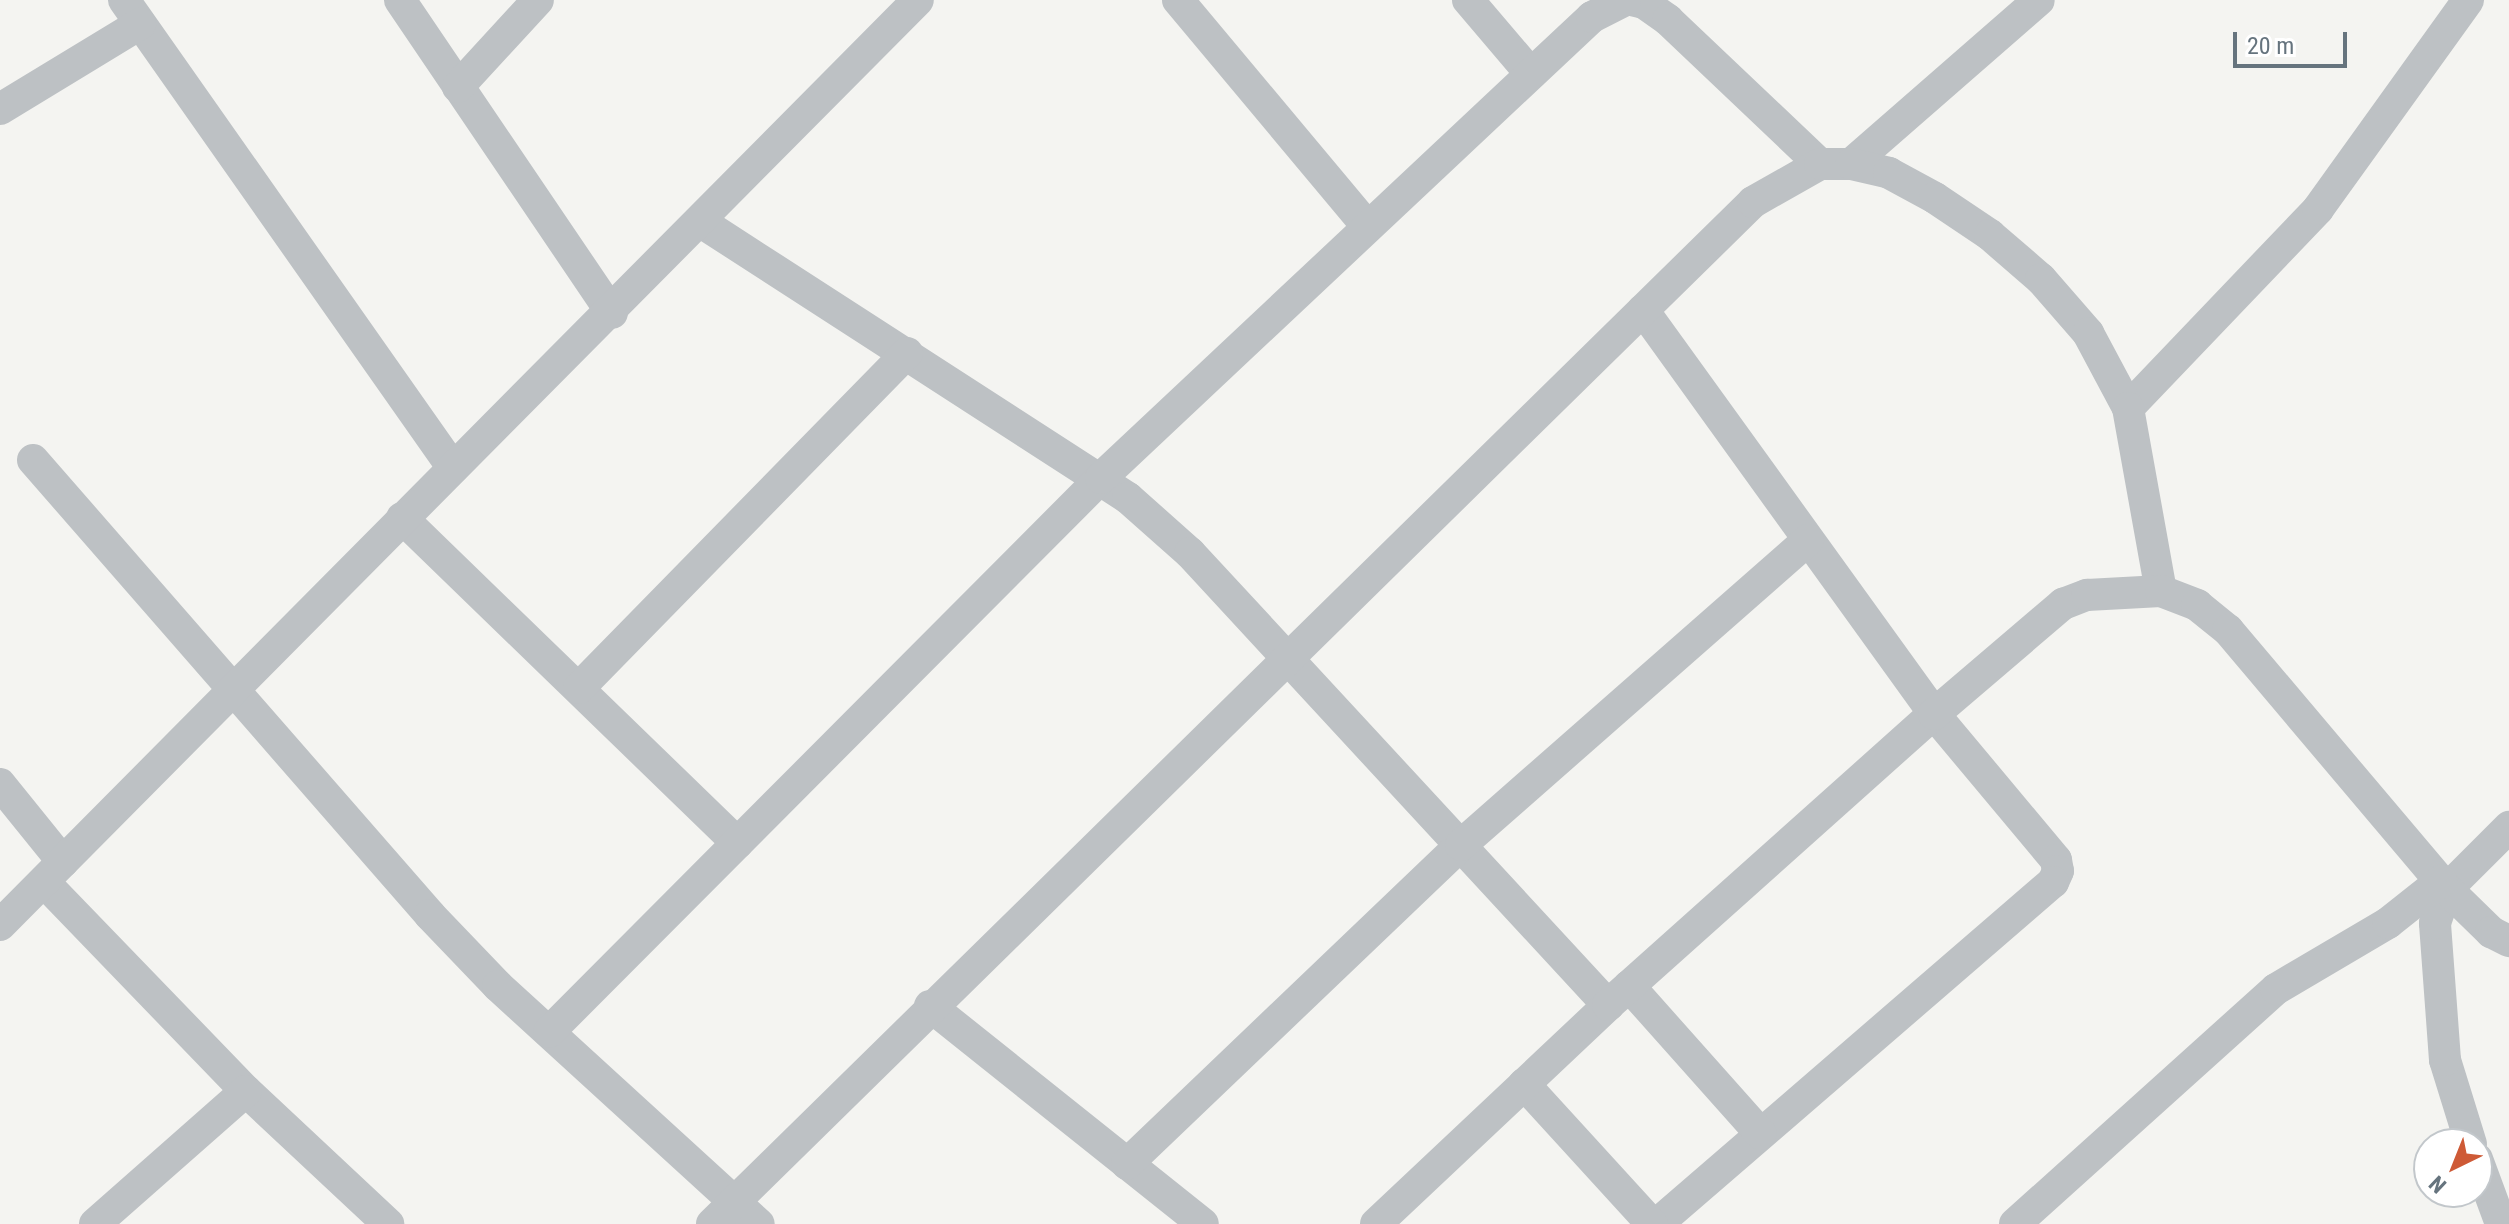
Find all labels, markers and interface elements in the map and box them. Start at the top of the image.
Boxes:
scale bar [2237,16,2351,66]
text: 20 m [2247,32,2294,60]
north arrow [2413,1128,2493,1208]
text: N [2424,1171,2451,1198]

